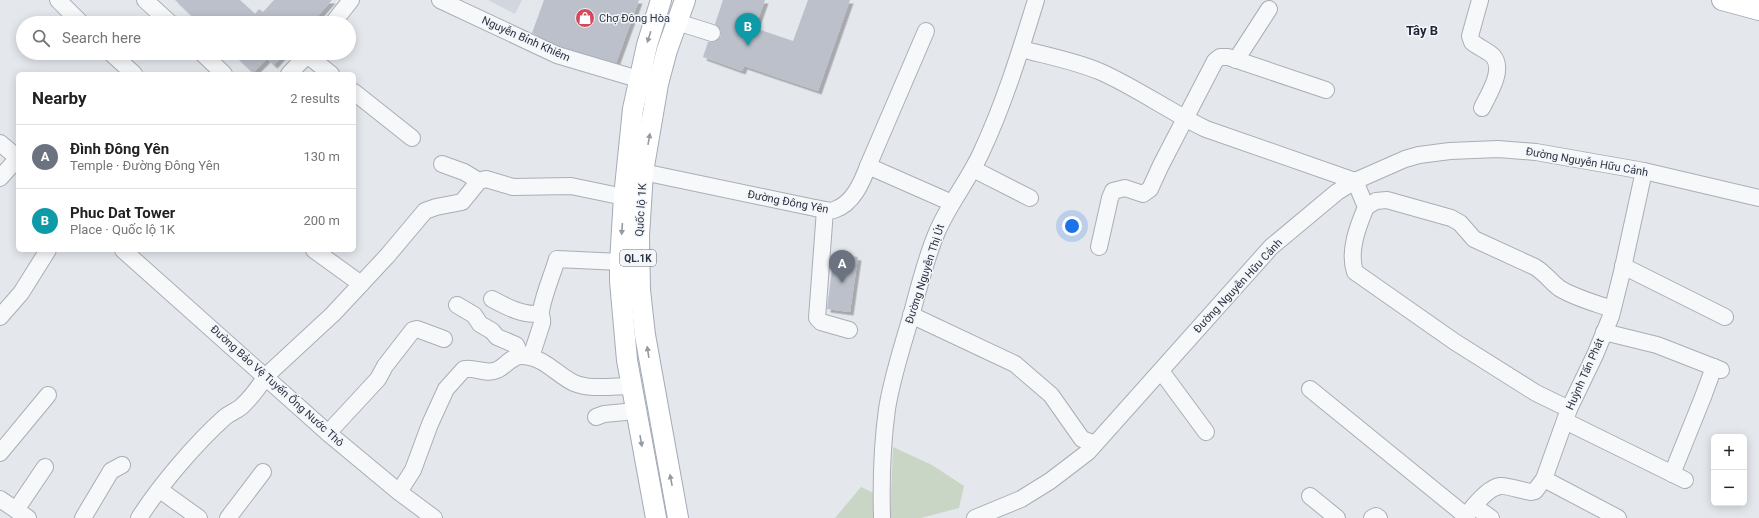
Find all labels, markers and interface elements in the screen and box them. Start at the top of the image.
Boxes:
shop icon: Chợ Đông Hòa [574,7,596,29]
place label: Chợ Đông Hòa [599,12,670,25]
pin: B [735,13,761,46]
street label: Nguyễn Bỉnh Khiêm [480,14,572,64]
search box [16,16,356,60]
district label: Tây B [1406,23,1438,38]
icon: search [30,27,52,49]
text: Search here [62,29,141,47]
one-way arrow [646,31,652,43]
text: Nearby [32,88,87,108]
text: 2 results [290,91,340,106]
one-way arrow [646,133,652,145]
text: Đình Đông Yên [70,140,169,158]
street label: Đường Nguyễn Hữu Cảnh [1525,145,1649,179]
text: A [41,149,49,164]
text: 130 m [303,149,340,164]
text: Temple · Đường Đông Yên [70,158,220,173]
street label: Quốc lộ 1K [633,183,649,237]
street label: Đường Đông Yên [746,188,830,216]
text: Phuc Dat Tower [70,204,175,222]
text: B [41,213,49,228]
text: 200 m [303,213,340,228]
your location [1062,216,1082,236]
text: Place · Quốc lộ 1K [70,222,175,237]
street label: Đường Nguyễn Thị Út [903,222,947,325]
one-way arrow [618,223,625,235]
street label: Đường Nguyễn Hữu Cảnh [1191,236,1285,336]
road number: QL.1K [620,250,656,266]
pin: A [829,250,855,283]
street label: Đường Bảo Vệ Tuyến Ống Nước Thô [208,322,347,449]
street label: Huỳnh Tấn Phát [1563,336,1607,412]
one-way arrow [645,346,651,358]
map controls [1711,434,1747,506]
button: + [1711,434,1747,470]
one-way arrow [638,435,644,447]
button: − [1711,470,1747,506]
one-way arrow [668,474,674,486]

